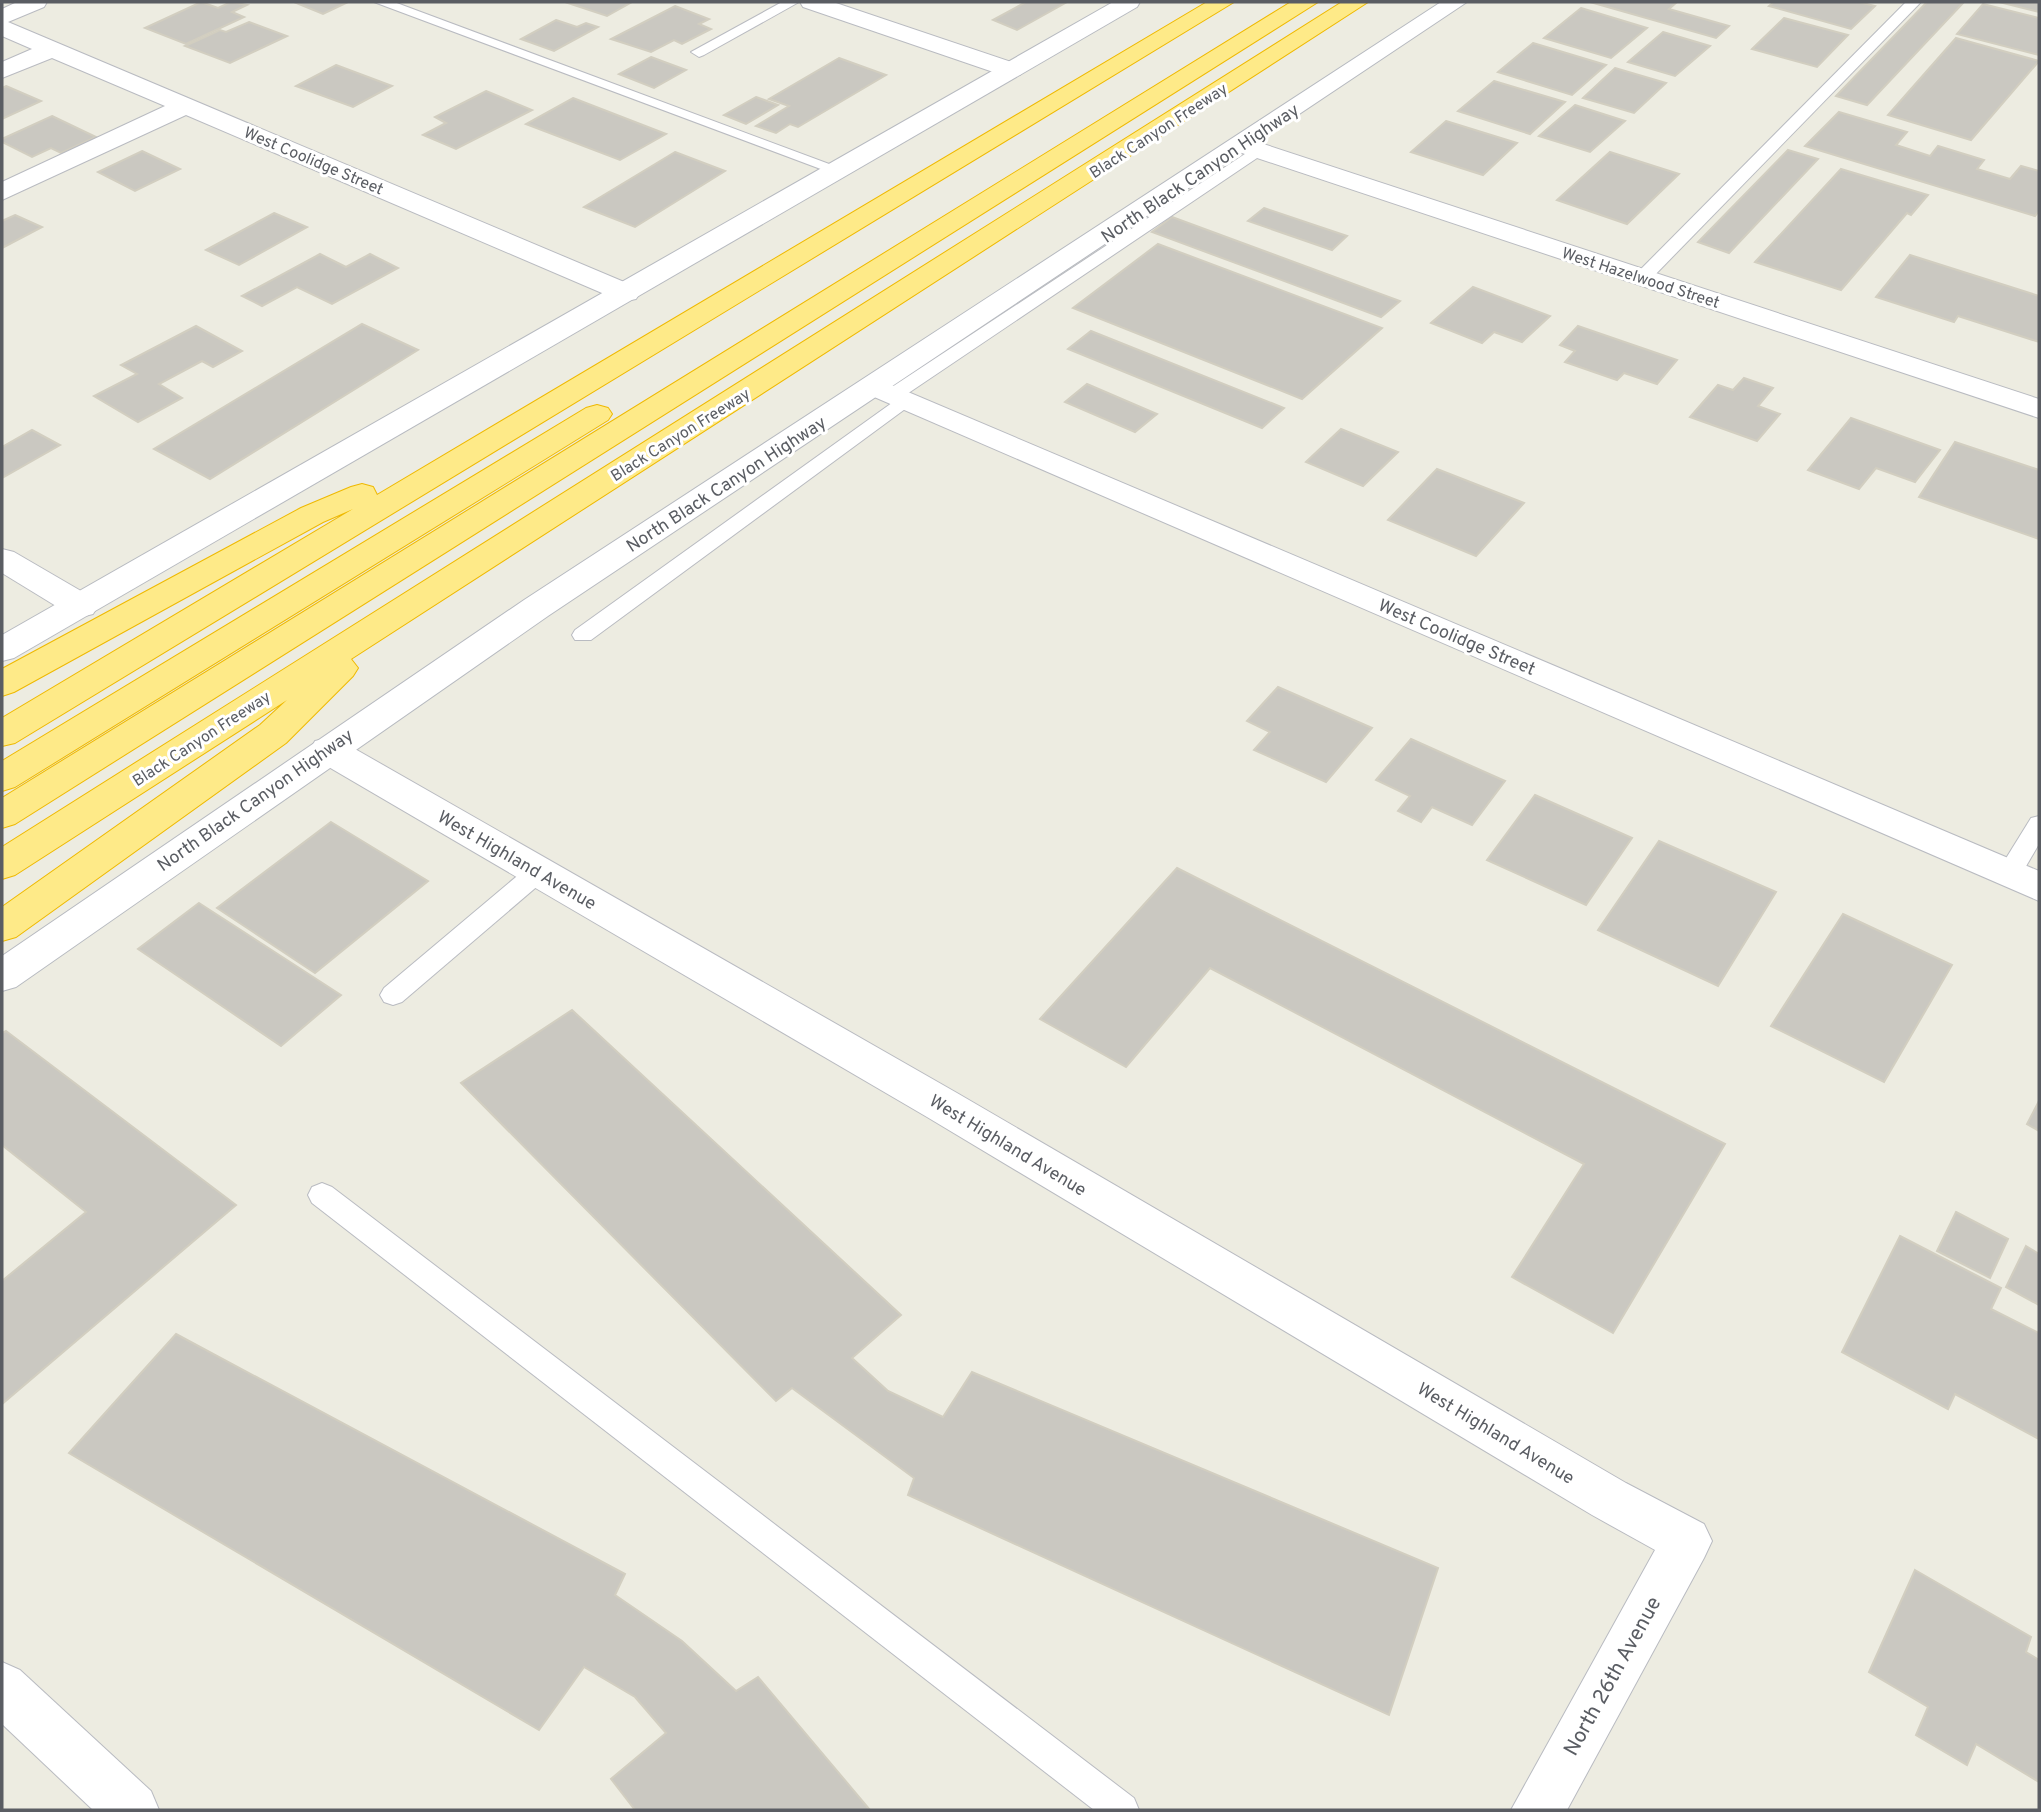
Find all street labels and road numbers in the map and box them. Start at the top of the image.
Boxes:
street label: Black Canyon Freeway [1086,80,1232,184]
street label: North Black Canyon Highway [1097,99,1304,249]
street label: West Coolidge Street [240,123,386,200]
street label: West Hazelwood Street [1559,244,1722,314]
street label: Black Canyon Freeway [608,385,754,487]
street label: North Black Canyon Highway [622,412,831,559]
street label: West Coolidge Street [1374,595,1539,682]
street label: Black Canyon Freeway [129,688,275,792]
street label: North Black Canyon Highway [153,725,358,878]
street label: West Highland Avenue [433,806,600,916]
street label: West Highland Avenue [924,1090,1090,1202]
street label: West Highland Avenue [1412,1378,1578,1490]
street label: North 26th Avenue [1558,1592,1668,1761]

